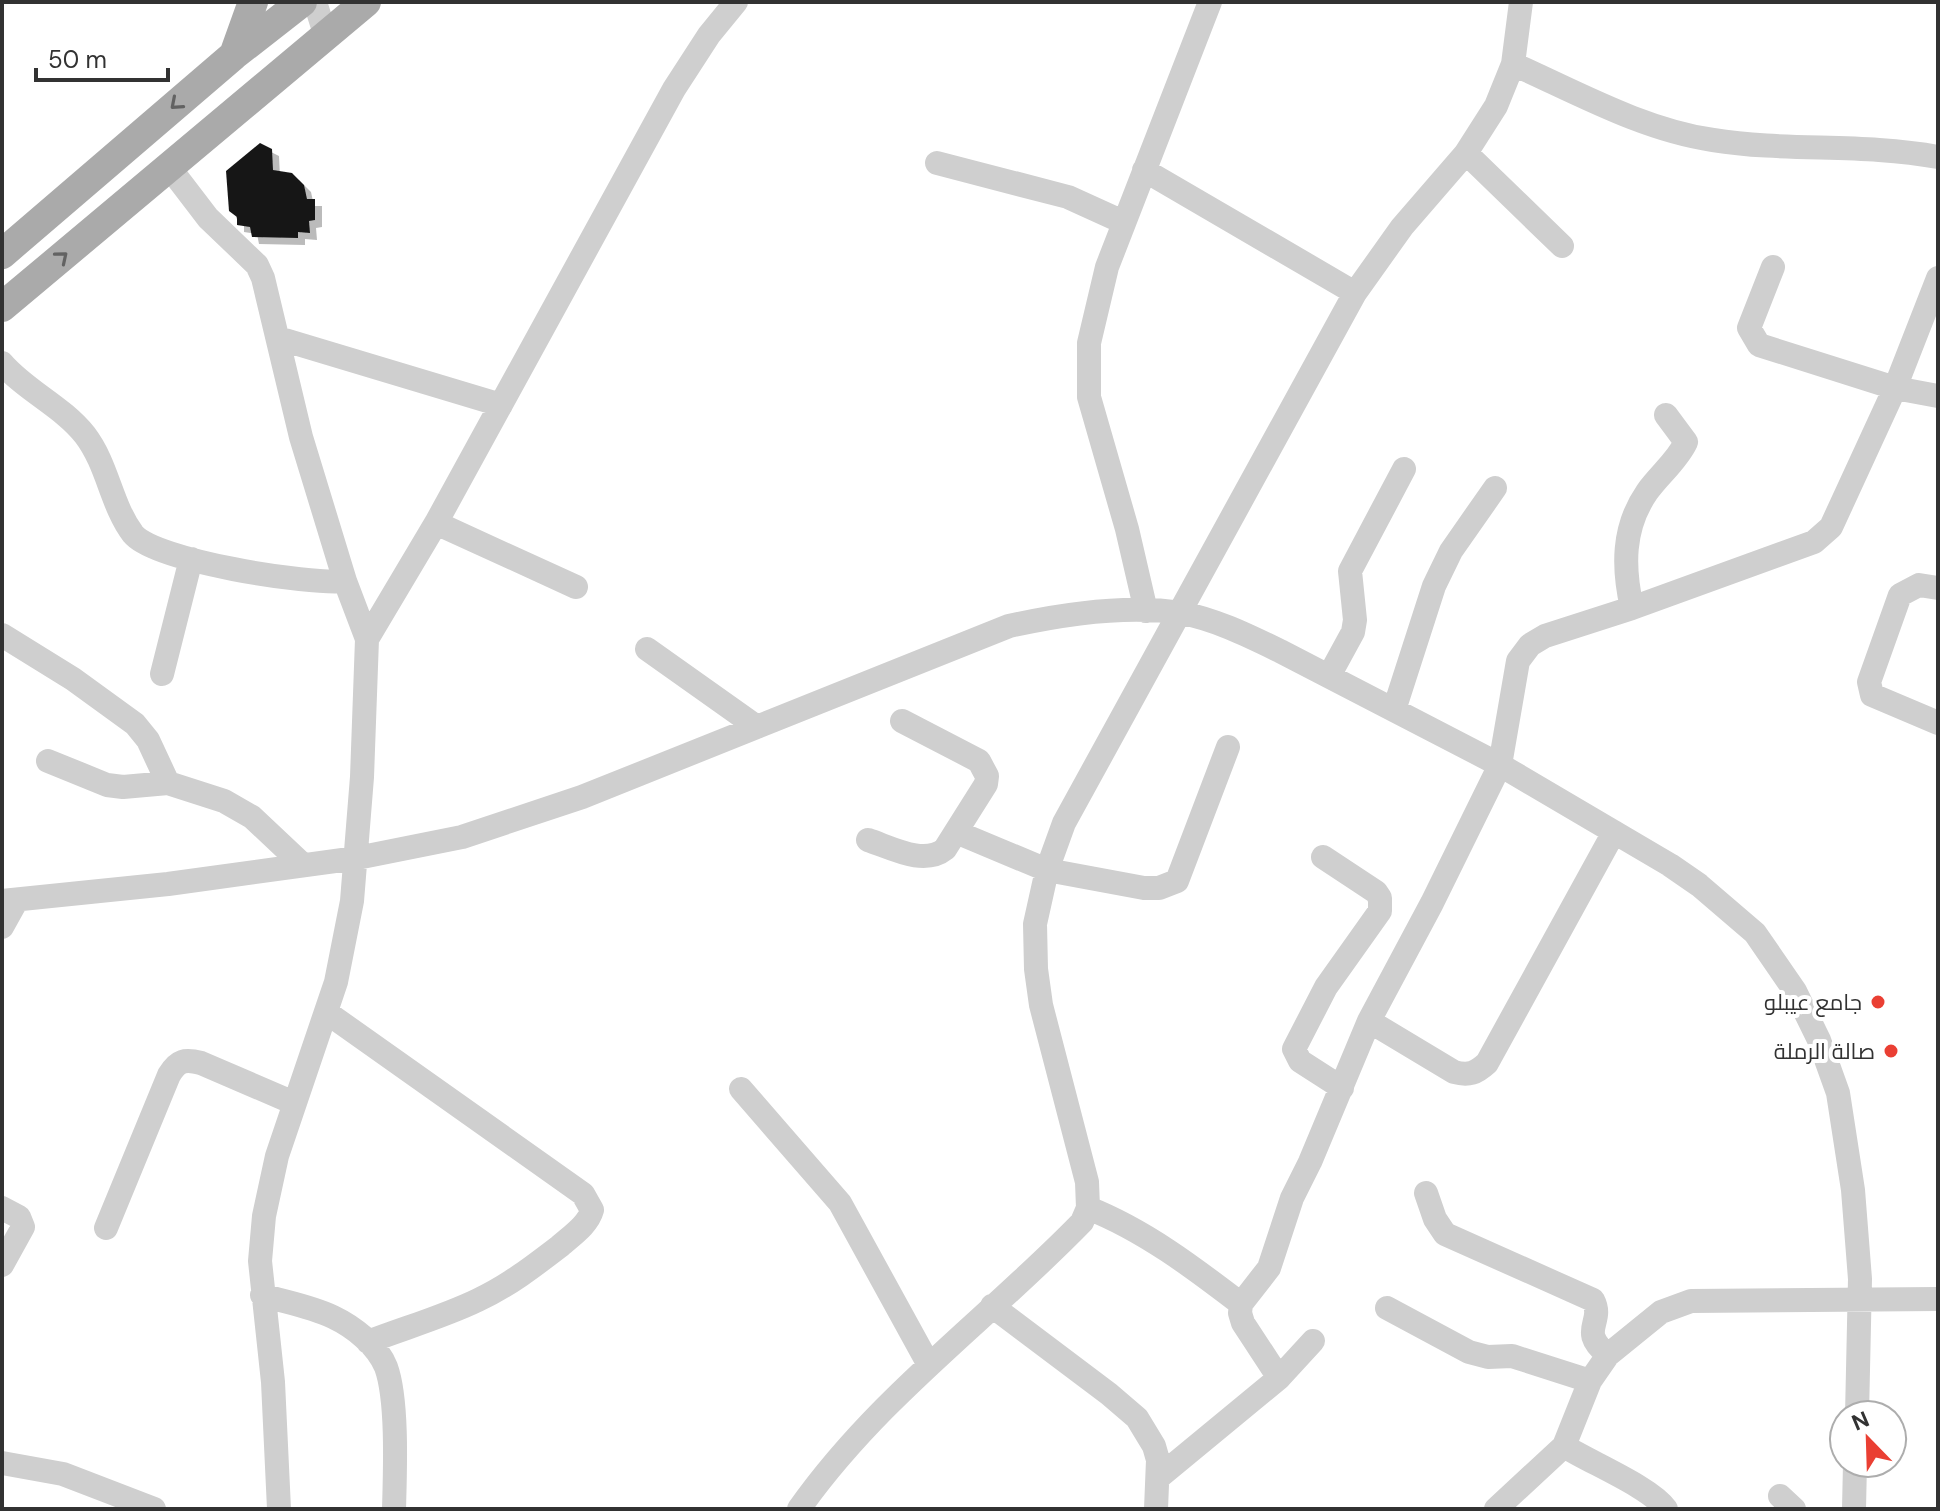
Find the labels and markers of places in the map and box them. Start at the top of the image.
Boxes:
place label: جامع عيبلو [1764,988,1862,1017]
marker: جامع عيبلو [1869,993,1887,1011]
place label: صالة الرملة [1774,1037,1875,1066]
marker: صالة الرملة [1882,1042,1900,1060]

